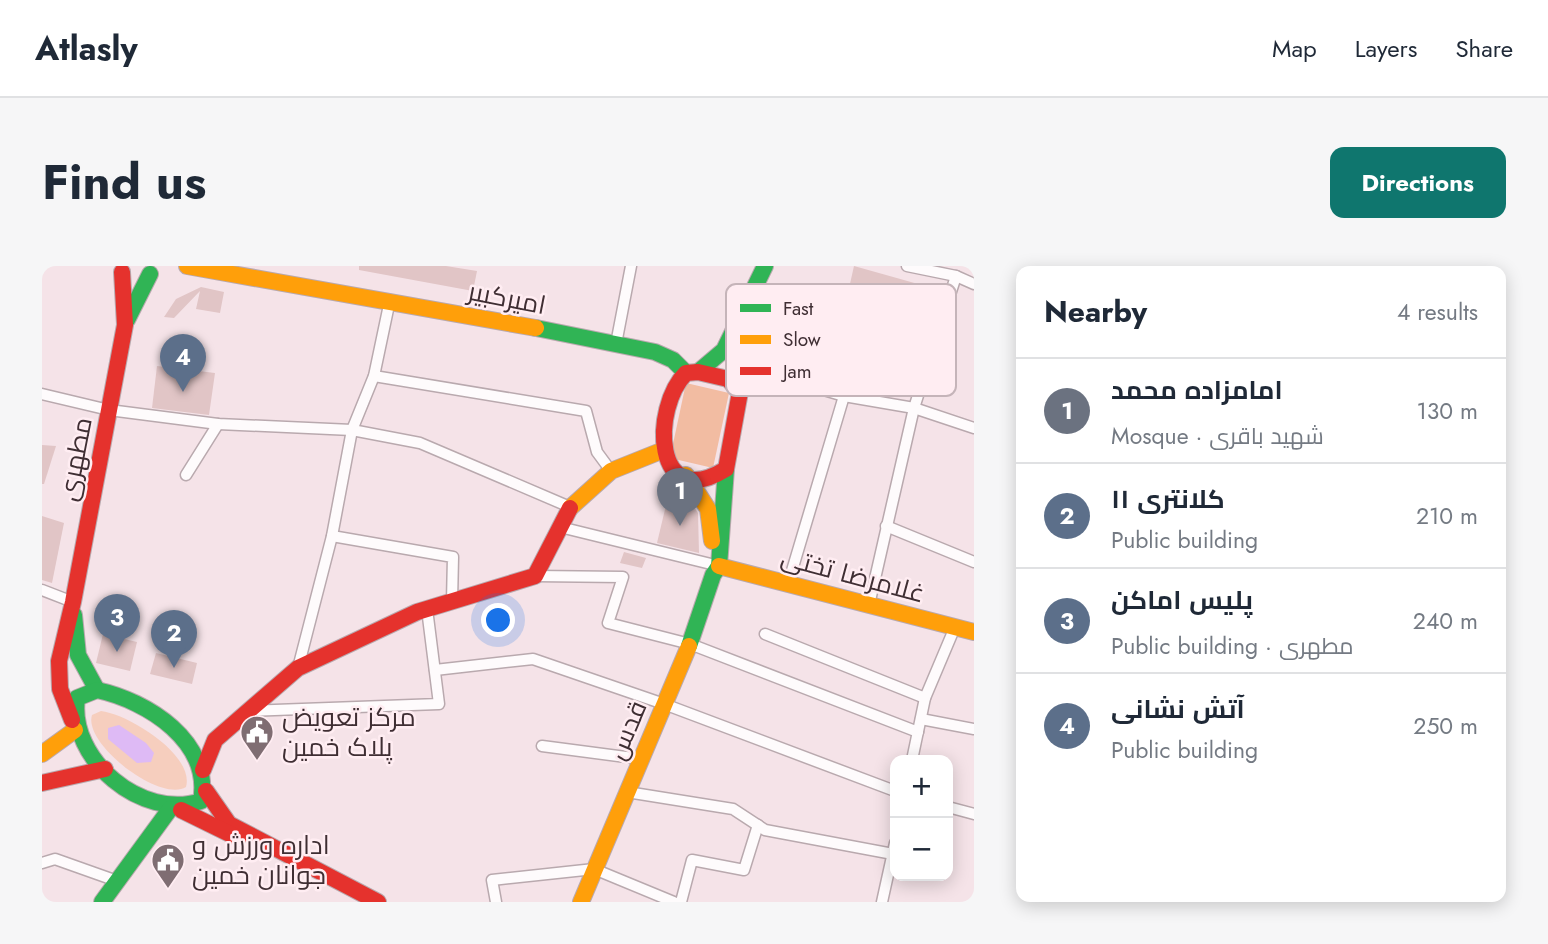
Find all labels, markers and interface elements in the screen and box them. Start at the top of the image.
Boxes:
text: Atlasly [35,25,138,72]
text: Map [1272,31,1317,66]
text: Layers [1355,31,1417,66]
text: Share [1455,31,1513,66]
text: Find us [42,147,206,217]
button: Directions [1330,147,1506,218]
street label: امیرکبیر [463,271,549,324]
legend [726,284,956,396]
text: Nearby [1044,290,1147,333]
text: Fast [783,295,814,322]
text: 4 results [1397,295,1478,329]
text: Slow [783,326,821,353]
pin: 4 [160,334,206,392]
text: Jam [780,358,812,385]
text: امامزاده محمد [1111,371,1283,409]
text: 1 [1061,394,1073,428]
text: 130 m [1416,394,1478,428]
street label: مطهری [48,414,102,504]
text: Mosque · شهید باقری [1111,419,1324,453]
pin: 1 [657,468,703,526]
text: کلانتری ۱۱ [1111,480,1225,518]
text: 2 [1059,499,1075,533]
text: 210 m [1416,499,1478,533]
text: Public building [1111,523,1258,557]
street label: غلامرضا تختی [777,538,929,612]
text: پلیس اماکن [1111,581,1253,619]
pin: 3 [94,594,140,652]
your location [481,603,515,637]
text: 3 [1060,604,1074,638]
text: 240 m [1413,604,1478,638]
pin: 2 [151,610,197,668]
text: Public building · مطهری [1111,629,1354,663]
text: آتش نشانی [1111,690,1245,728]
street label: قدس [598,694,656,766]
place label: مرکز تعویض پلاک خمین [282,698,416,766]
text: 4 [1059,709,1075,743]
text: 250 m [1413,709,1478,743]
public building icon: مرکز تعویض پلاک خمین [238,713,276,762]
text: Public building [1111,733,1258,767]
map controls [890,755,953,881]
button: + [890,755,953,818]
button: − [890,818,953,881]
place label: اداره ورزش و جوانان خمین [192,826,330,894]
public building icon: اداره ورزش و جوانان خمین [149,841,187,890]

